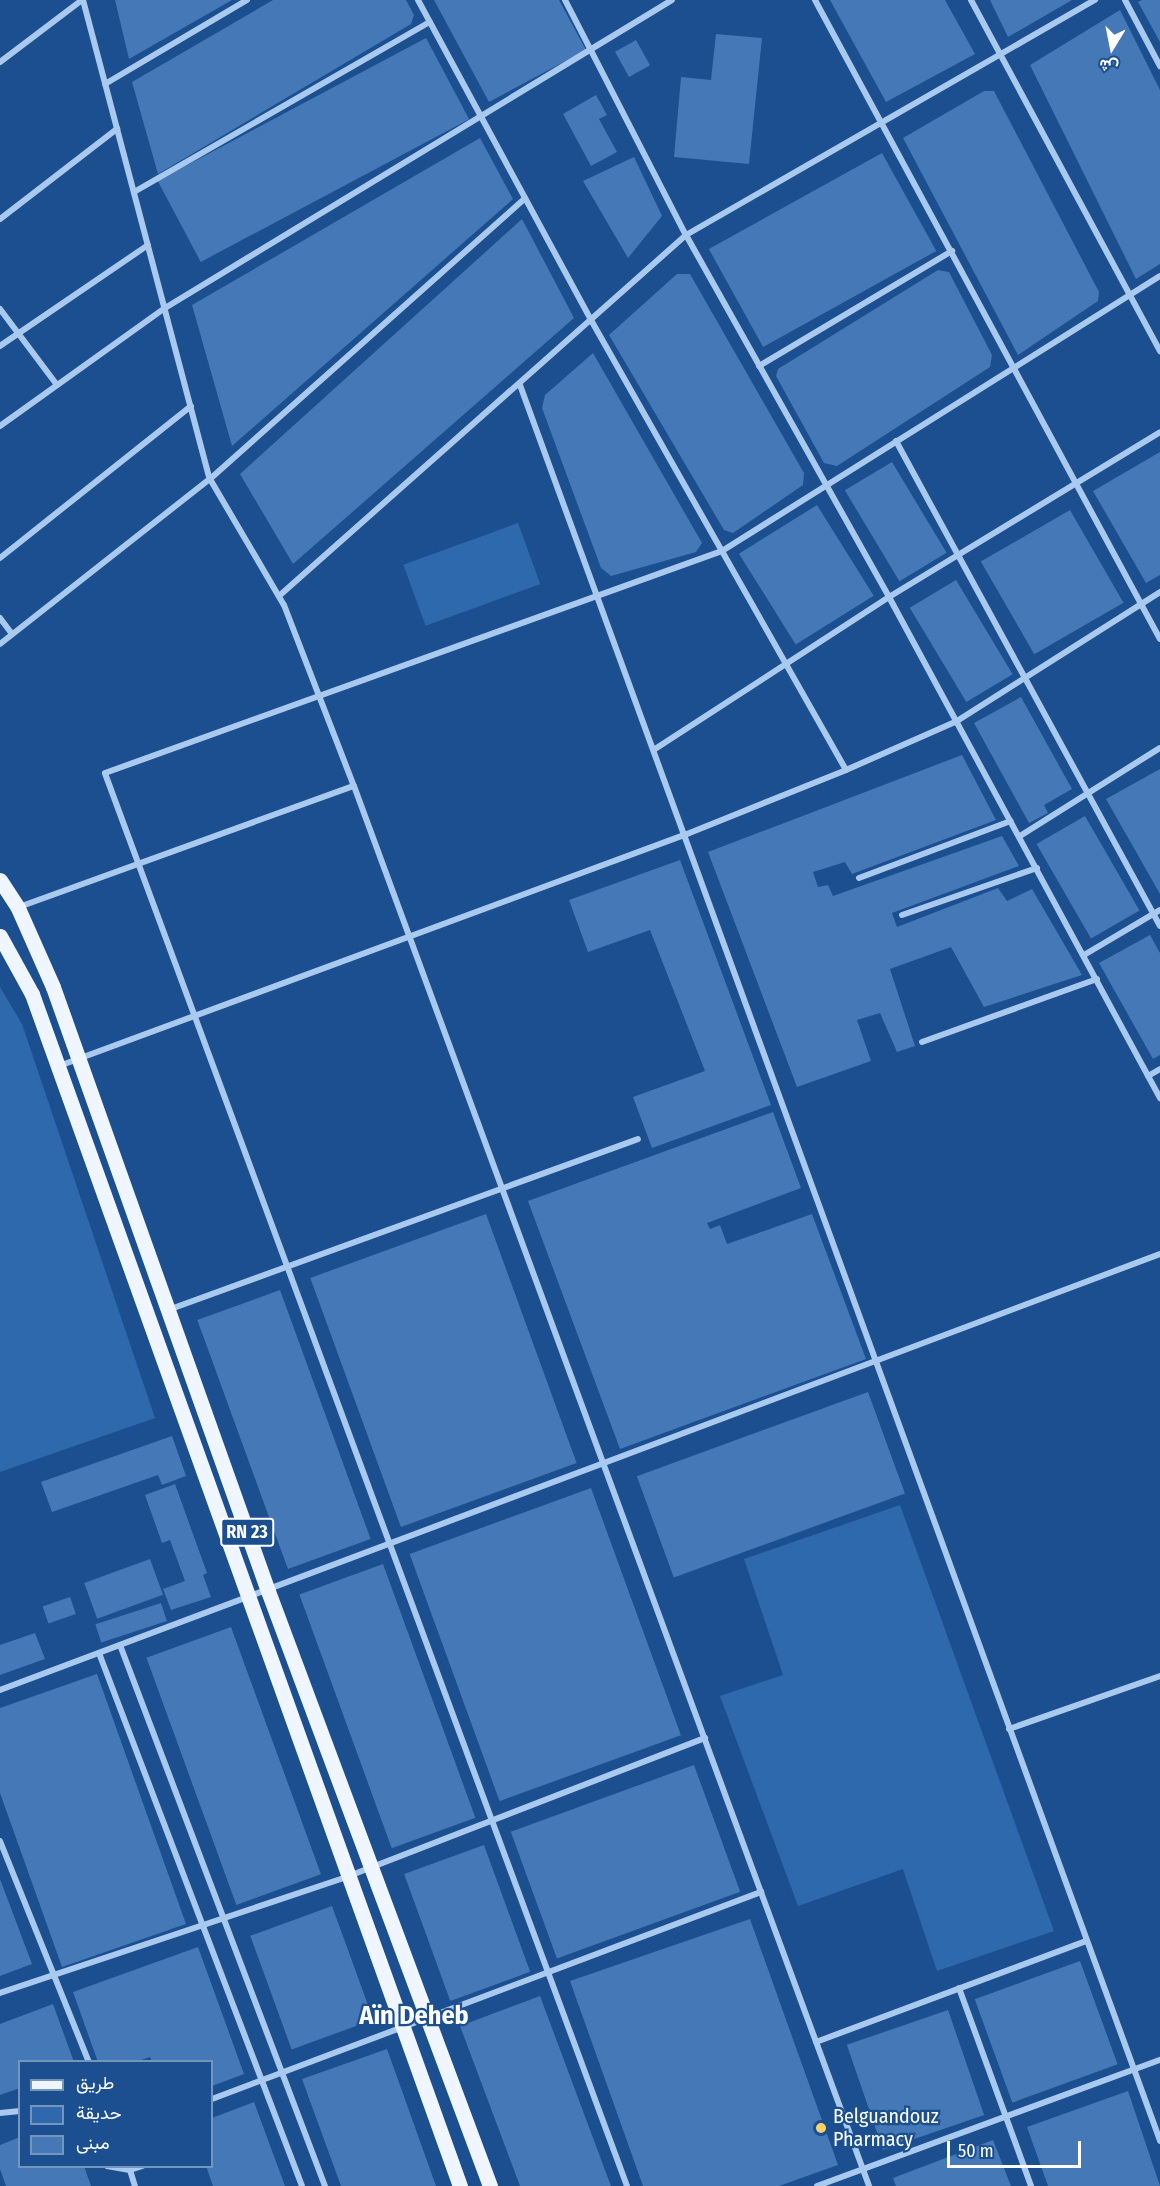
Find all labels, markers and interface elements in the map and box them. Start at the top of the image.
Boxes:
north arrow [1082,18,1142,78]
text: ش [1098,55,1120,77]
road number: RN 23 [220,1517,274,1547]
district label: Aïn Deheb [359,2000,469,2032]
legend [18,2060,213,2168]
text: طريق [76,2072,114,2094]
text: حديقة [76,2102,122,2124]
place label: Belguandouz Pharmacy [833,2104,939,2151]
marker: Belguandouz Pharmacy [814,2121,828,2135]
scale bar [950,2129,1084,2167]
text: مبنى [76,2132,110,2154]
text: 50 m [958,2140,994,2162]

